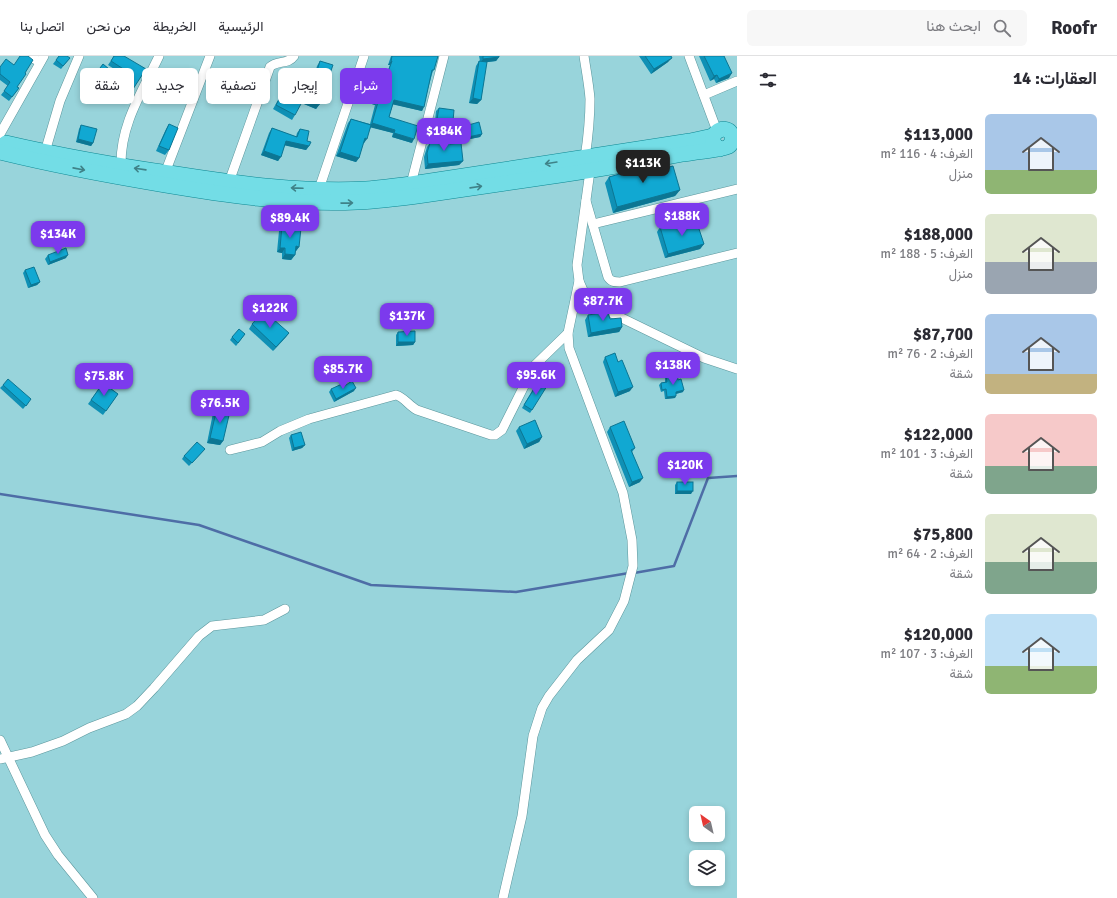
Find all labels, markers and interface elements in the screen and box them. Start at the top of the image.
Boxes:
search box [747,10,1027,46]
text: Roofr [1051,16,1097,40]
text: ابحث هنا [926,17,981,35]
icon: search [991,17,1013,39]
text: اتصل بنا [20,18,65,35]
text: من نحن [87,18,131,35]
text: الخريطة [153,18,196,35]
text: الرئيسية [218,18,263,35]
chip: شقة [80,68,134,104]
chip: جديد [142,68,198,104]
chip: تصفية [206,68,270,104]
chip: إيجار [278,68,332,104]
chip: شراء [340,68,392,104]
text: العقارات: 14 [1013,68,1097,89]
icon: filters [757,69,779,91]
pin: $184K [416,118,472,152]
text: $184K [426,123,462,139]
text: $113,000 [904,124,973,145]
icon: home [1017,130,1065,178]
text: الغرف: 4 · 116 m² [881,146,973,162]
pin: $113K [615,150,671,184]
text: $113K [625,155,661,171]
one-way arrow [545,159,558,167]
one-way arrow [134,165,147,173]
one-way arrow [72,166,85,174]
text: منزل [949,166,973,182]
one-way arrow [469,183,482,191]
one-way arrow [291,184,304,192]
one-way arrow [340,199,353,206]
pin: $188K [654,203,710,237]
pin: $89.4K [257,205,323,239]
text: $188K [664,208,700,224]
text: $89.4K [270,210,310,226]
pin: $134K [30,221,86,255]
text: $188,000 [904,224,973,245]
text: $134K [40,226,76,242]
icon: home [1017,230,1065,278]
text: الغرف: 5 · 188 m² [881,246,973,262]
text: منزل [949,266,973,282]
pin: $87.7K [570,288,636,322]
text: $87.7K [583,293,623,309]
pin: $122K [242,295,298,329]
text: $122K [252,300,288,316]
pin: $137K [379,303,435,337]
text: $137K [389,308,425,324]
text: $87,700 [913,324,973,345]
icon: home [1017,330,1065,378]
text: الغرف: 2 · 76 m² [888,346,973,362]
pin: $138K [645,352,701,386]
pin: $85.7K [310,356,376,390]
text: $138K [655,357,691,373]
text: $85.7K [323,361,363,377]
pin: $95.6K [503,362,569,396]
pin: $75.8K [71,363,137,397]
text: شقة [950,366,973,382]
text: $95.6K [516,367,556,383]
text: $75.8K [84,368,124,384]
pin: $76.5K [187,390,253,424]
text: $76.5K [200,395,240,411]
text: $122,000 [904,424,973,445]
icon: home [1017,430,1065,478]
text: الغرف: 3 · 101 m² [881,446,973,462]
pin: $120K [657,452,713,486]
text: $120K [667,457,703,473]
text: شقة [950,466,973,482]
text: $75,800 [913,524,973,545]
icon: home [1017,530,1065,578]
text: الغرف: 2 · 64 m² [888,546,973,562]
text: شقة [950,566,973,582]
text: $120,000 [904,624,973,645]
icon: home [1017,630,1065,678]
text: الغرف: 3 · 107 m² [881,646,973,662]
text: شقة [950,666,973,682]
north arrow [689,806,725,842]
map controls [689,806,725,886]
button: layers [689,850,725,886]

